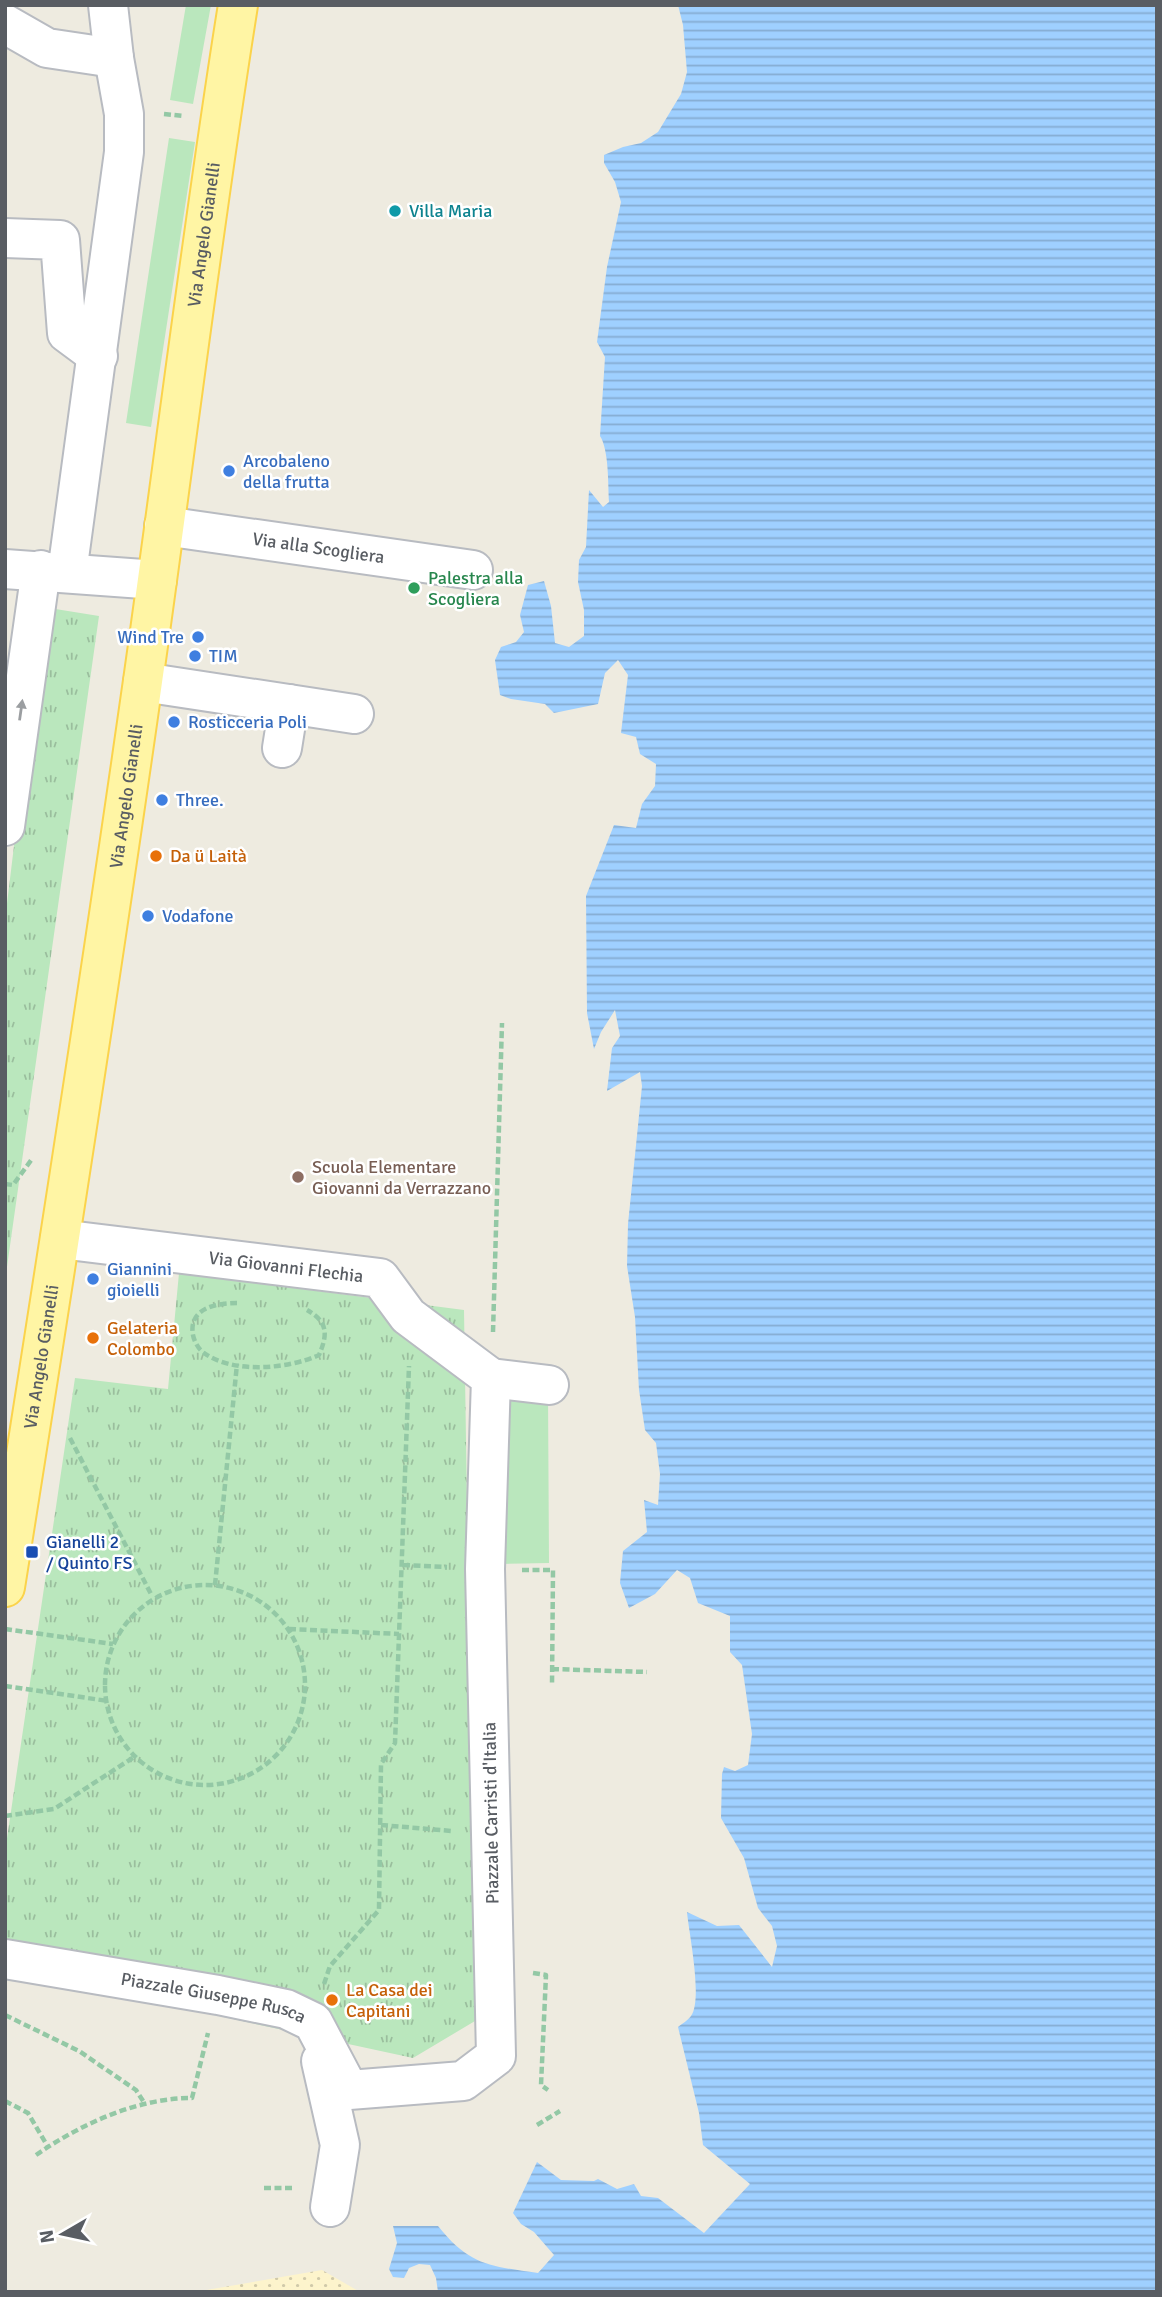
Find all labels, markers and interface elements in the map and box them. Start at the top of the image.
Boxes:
street label: Via Angelo Gianelli [183,161,225,308]
place label: Villa Maria [409,200,492,222]
marker: Villa Maria [387,203,403,219]
place label: Arcobaleno della frutta [243,450,330,493]
marker: Arcobaleno della frutta [221,463,237,479]
street label: Via alla Scogliera [251,528,386,568]
place label: Palestra alla Scogliera [428,567,523,610]
marker: Palestra alla Scogliera [406,580,422,596]
place label: Wind Tre [117,626,184,648]
marker: Wind Tre [190,629,206,645]
place label: TIM [209,645,238,667]
marker: TIM [187,648,203,664]
one-way arrow [16,699,27,721]
place label: Rosticceria Poli [188,711,307,733]
marker: Rosticceria Poli [166,714,182,730]
street label: Via Angelo Gianelli [105,723,148,870]
place label: Three. [176,789,224,811]
marker: Three. [154,792,170,808]
place label: Da ü Laità [170,845,247,867]
marker: Da ü Laità [148,848,164,864]
place label: Vodafone [162,905,234,927]
marker: Vodafone [140,908,156,924]
place label: Scuola Elementare Giovanni da Verrazzano [312,1156,491,1199]
marker: Scuola Elementare Giovanni da Verrazzano [290,1169,306,1185]
street label: Via Giovanni Flechia [207,1247,365,1287]
place label: Giannini gioielli [107,1258,172,1301]
marker: Giannini gioielli [85,1271,101,1287]
street label: Via Angelo Gianelli [19,1283,63,1430]
place label: Gelateria Colombo [107,1317,178,1360]
marker: Gelateria Colombo [85,1330,101,1346]
place label: Gianelli 2 / Quinto FS [46,1531,133,1574]
marker: Gianelli 2 / Quinto FS [24,1544,40,1560]
street label: Piazzale Carristi d'Italia [478,1722,504,1904]
street label: Piazzale Giuseppe Rusca [119,1968,310,2028]
place label: La Casa dei Capitani [346,1979,433,2022]
marker: La Casa dei Capitani [324,1992,340,2008]
north arrow [28,2199,98,2269]
text: N [34,2228,60,2245]

